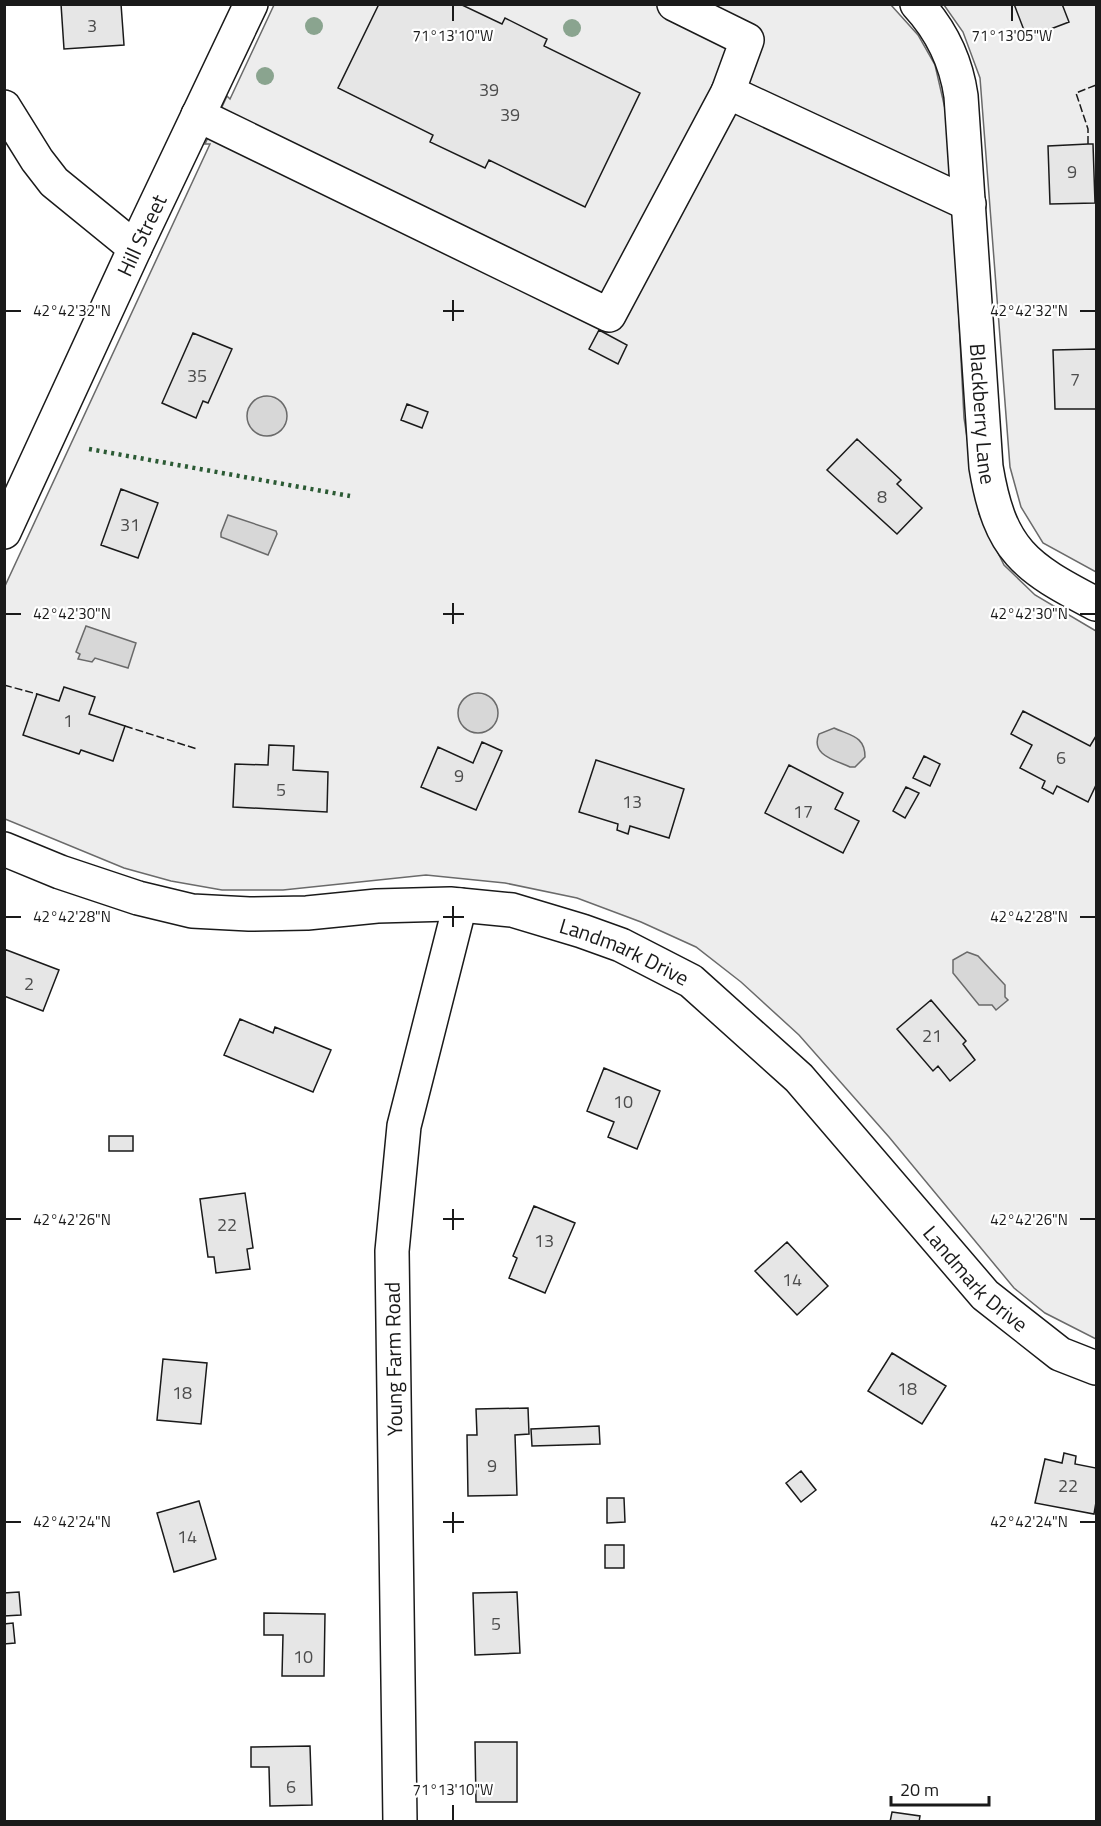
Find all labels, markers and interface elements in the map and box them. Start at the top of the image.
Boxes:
house number: 3 [87,12,97,39]
text: 71°13'10"W [413,24,493,47]
text: 71°13'05"W [972,24,1052,47]
house number: 39 [479,76,499,103]
house number: 39 [500,101,520,128]
house number: 9 [1067,158,1077,185]
street label: Hill Street [108,188,175,281]
text: 42°42'32"N [33,299,111,322]
text: 42°42'32"N [990,299,1068,322]
street label: Blackberry Lane [962,342,1005,487]
house number: 35 [187,362,207,389]
house number: 7 [1070,366,1080,393]
house number: 8 [877,483,887,510]
house number: 31 [120,511,140,538]
text: 42°42'30"N [33,602,111,625]
text: 42°42'30"N [990,602,1068,625]
house number: 1 [63,707,73,734]
house number: 6 [1056,744,1066,771]
house number: 9 [454,762,464,789]
house number: 5 [276,776,286,803]
house number: 13 [622,788,642,815]
house number: 17 [793,798,813,825]
text: 42°42'28"N [33,905,111,928]
text: 42°42'28"N [990,905,1068,928]
street label: Landmark Drive [556,909,695,993]
house number: 2 [24,970,34,997]
house number: 21 [922,1022,942,1049]
house number: 10 [613,1088,633,1115]
text: 42°42'26"N [33,1208,111,1231]
text: 42°42'26"N [990,1208,1068,1231]
house number: 22 [217,1211,237,1238]
street label: Landmark Drive [916,1218,1035,1339]
house number: 13 [534,1227,554,1254]
house number: 14 [782,1266,802,1293]
street label: Young Farm Road [376,1281,410,1437]
house number: 18 [897,1375,917,1402]
house number: 18 [172,1379,192,1406]
house number: 9 [487,1452,497,1479]
house number: 22 [1058,1472,1078,1499]
text: 42°42'24"N [33,1510,111,1533]
text: 42°42'24"N [990,1510,1068,1533]
house number: 14 [177,1523,197,1550]
house number: 5 [491,1610,501,1637]
house number: 10 [293,1643,313,1670]
scale bar [891,1769,988,1807]
house number: 6 [286,1773,296,1800]
text: 20 m [900,1776,939,1803]
text: 71°13'10"W [413,1778,493,1801]

